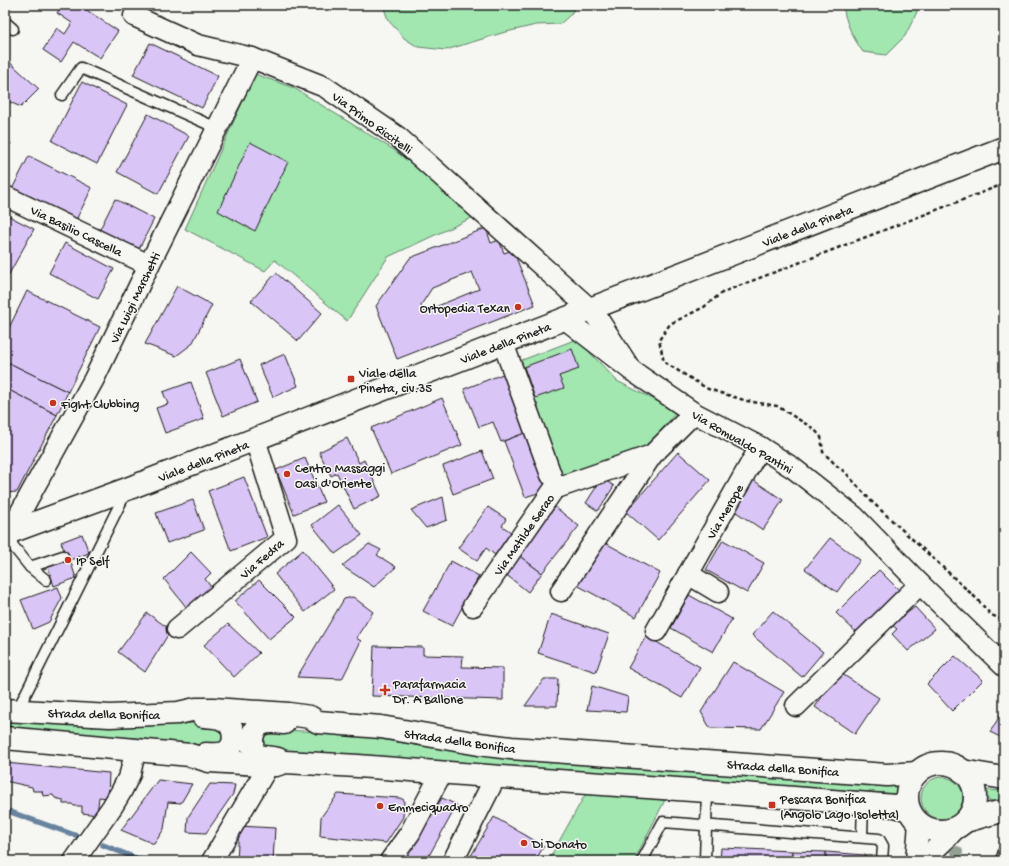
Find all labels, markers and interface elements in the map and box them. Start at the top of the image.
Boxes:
street label: Via Primo Riccitelli [328,89,415,158]
street label: Via Basilio Cascella [27,203,125,261]
street label: Viale della Pineta [760,203,856,252]
street label: Via Luigi Marchetti [107,250,165,347]
place label: Ortopedia Texan [420,302,511,317]
marker: Ortopedia Texan [513,302,523,312]
street label: Viale della Pineta [458,320,554,369]
place label: Viale della Pineta, civ.35 [358,367,432,397]
marker: Viale della Pineta, civ.35 [346,374,356,384]
marker: Fight Clubbing [48,398,58,408]
place label: Fight Clubbing [60,398,139,413]
street label: Via Romualdo Pantini [688,408,795,478]
street label: Viale della Pineta [156,438,252,487]
place label: Centro Massaggi Oasi d'Oriente [295,462,385,492]
marker: Centro Massaggi Oasi d'Oriente [282,469,292,479]
street label: Via Merope [704,482,748,543]
street label: Via Matilde Serao [491,491,559,580]
street label: Via Fedra [237,536,288,584]
marker: IP Self [63,555,73,565]
place label: IP Self [76,555,110,570]
place label: Parafarmacia Dr. A Ballone [392,678,467,708]
marker: Parafarmacia Dr. A Ballone [380,685,390,695]
street label: Strada della Bonifica [48,707,161,724]
street label: Strada della Bonifica [403,727,517,758]
street label: Strada della Bonifica [726,758,840,781]
place label: Pescara Bonifica (Angolo Lago Isoletta) [779,793,899,823]
marker: Pescara Bonifica (Angolo Lago Isoletta) [767,800,777,810]
marker: Emmeciquadro [375,801,385,811]
place label: Emmeciquadro [388,801,469,816]
marker: Di Donato [519,838,529,848]
place label: Di Donato [531,838,587,853]

